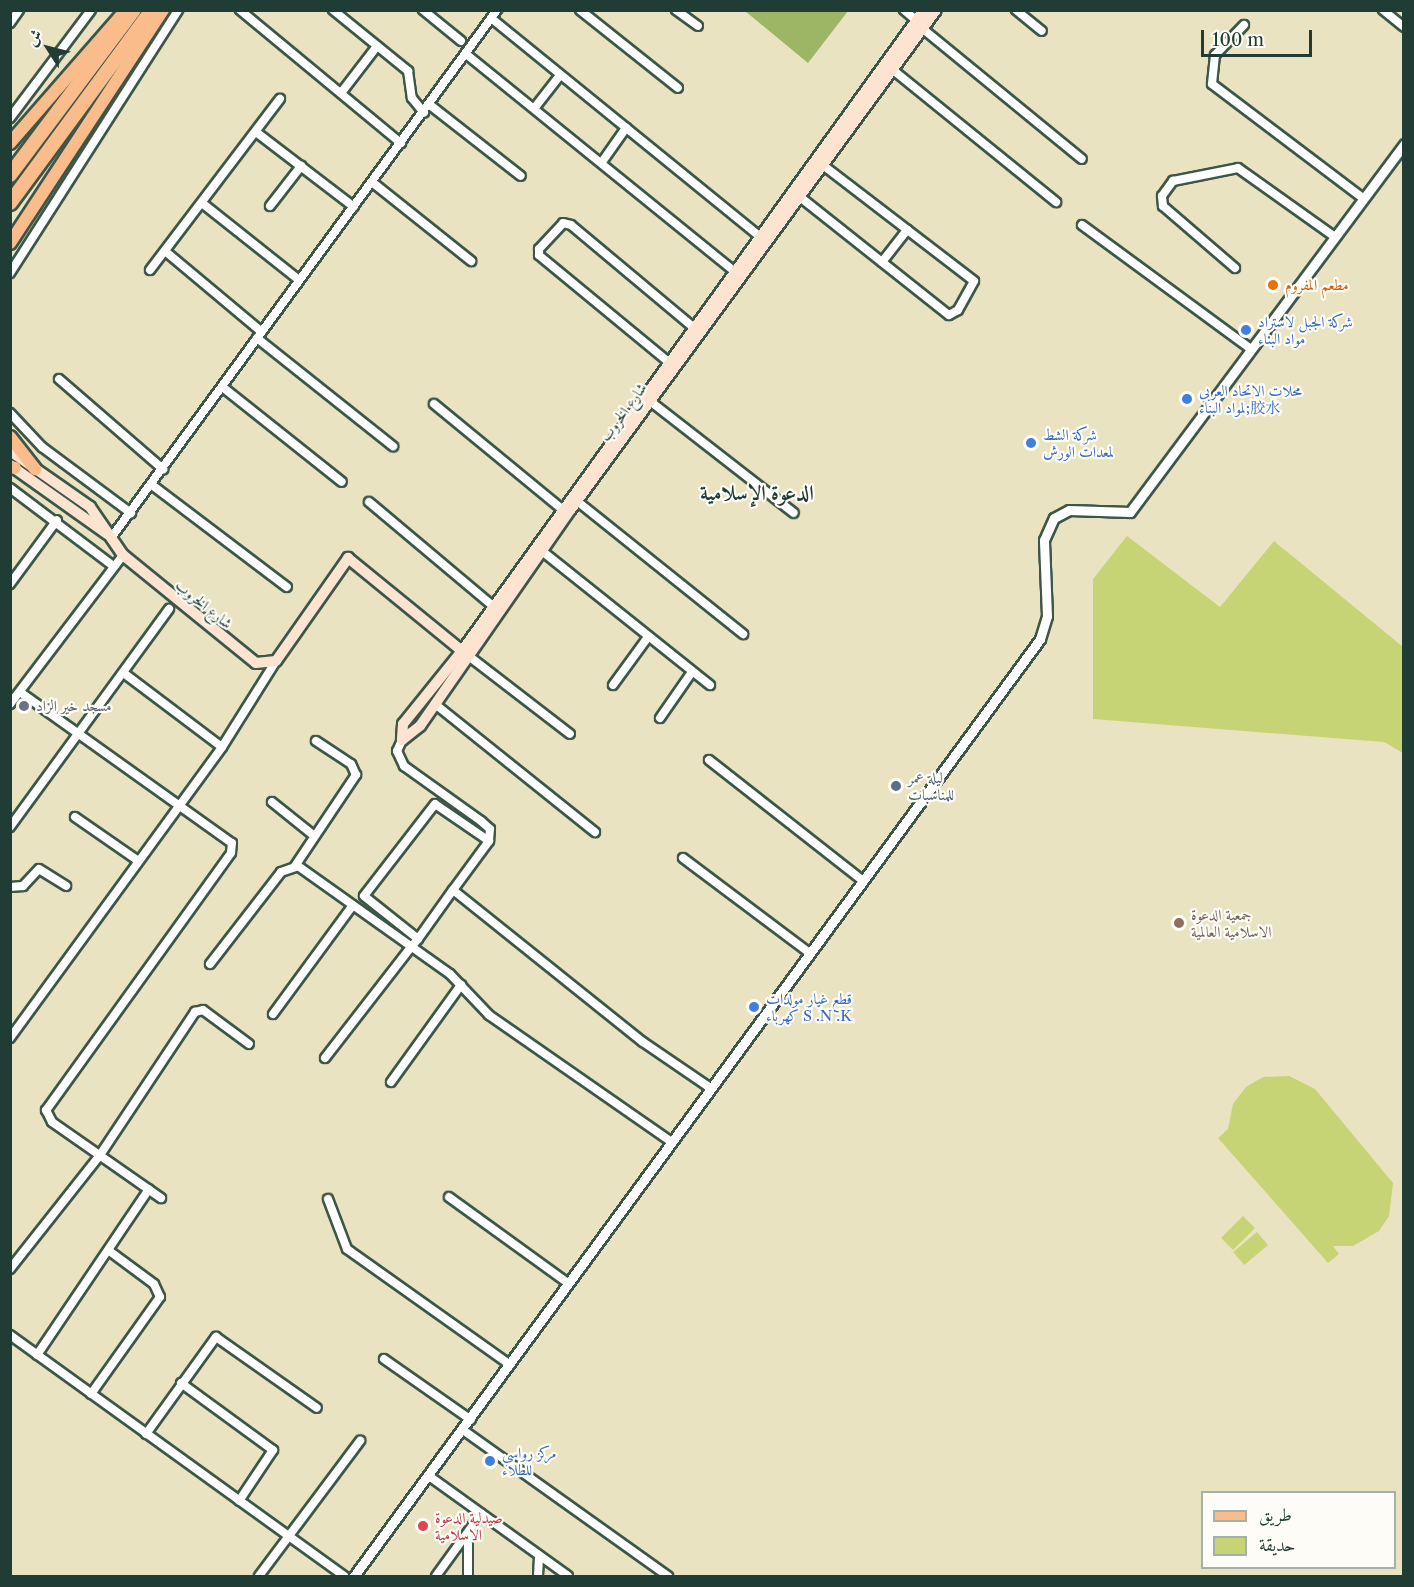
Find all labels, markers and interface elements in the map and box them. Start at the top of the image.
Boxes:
north arrow [18,18,78,78]
scale bar [1204,18,1315,56]
text: ش [21,25,46,50]
text: 100 m [1212,29,1264,51]
place label: مطعم المفروم [1285,276,1349,294]
marker: مطعم المفروم [1266,278,1280,292]
place label: شركة الجبل لاستراد مواد البناء [1258,312,1353,347]
marker: شركة الجبل لاستراد مواد البناء [1239,323,1253,337]
street label: شارع الخروب [596,379,650,445]
place label: محلات الاتحاد العربي لمواد البناء;胶水 [1199,381,1302,416]
marker: محلات الاتحاد العربي لمواد البناء;胶水 [1180,392,1194,406]
place label: شركة الشط لمعدات الورش [1043,425,1114,460]
marker: شركة الشط لمعدات الورش [1024,436,1038,450]
district label: الدعوة الإسلامية [700,480,814,506]
street label: شارع الخروب [172,576,236,632]
place label: مسجد خير الزاد [36,697,112,715]
marker: مسجد خير الزاد [17,699,31,713]
place label: ليلة عمر للمناسبات [908,768,954,803]
marker: ليلة عمر للمناسبات [889,779,903,793]
place label: جمعية الدعوة الاسلامية العالمية [1191,905,1271,940]
marker: جمعية الدعوة الاسلامية العالمية [1172,916,1186,930]
place label: قطع غيار مولدات كهرباء S .N .K [766,989,852,1024]
marker: قطع غيار مولدات كهرباء S .N .K [747,1000,761,1014]
place label: مركز رواسي للطلاء [502,1443,556,1478]
marker: مركز رواسي للطلاء [483,1454,497,1468]
legend [1201,1491,1396,1569]
text: طريق [1259,1504,1292,1526]
place label: صيدلية الدعوة الاسلامية [435,1508,503,1543]
marker: صيدلية الدعوة الاسلامية [416,1519,430,1533]
text: حديقة [1259,1534,1295,1556]

